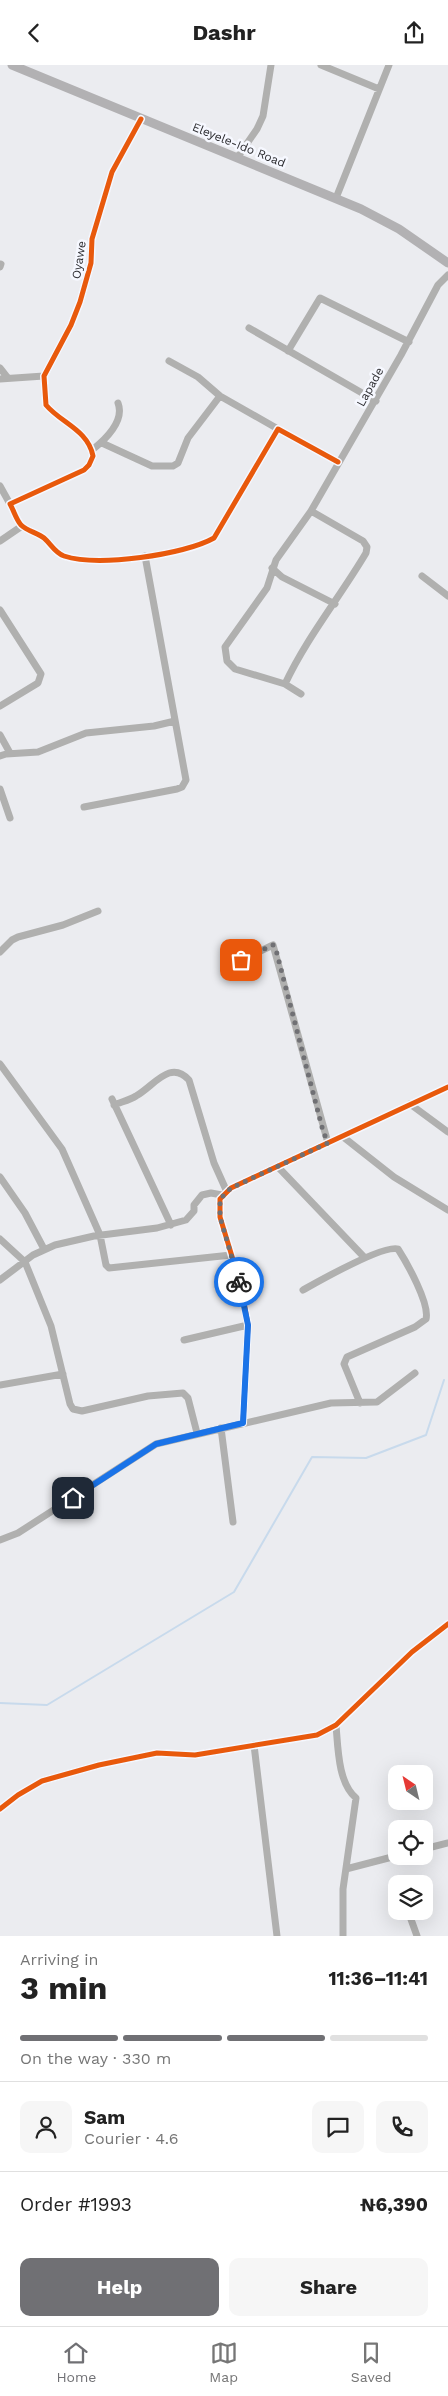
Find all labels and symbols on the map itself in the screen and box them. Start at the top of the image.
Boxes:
street label: Eleyele-Ido Road [190,120,288,170]
street label: Oyawe [69,240,89,280]
street label: Lapade [354,365,387,409]
pin [220,939,262,981]
courier [214,1257,264,1307]
pin [52,1477,94,1519]
north arrow [388,1765,432,1810]

